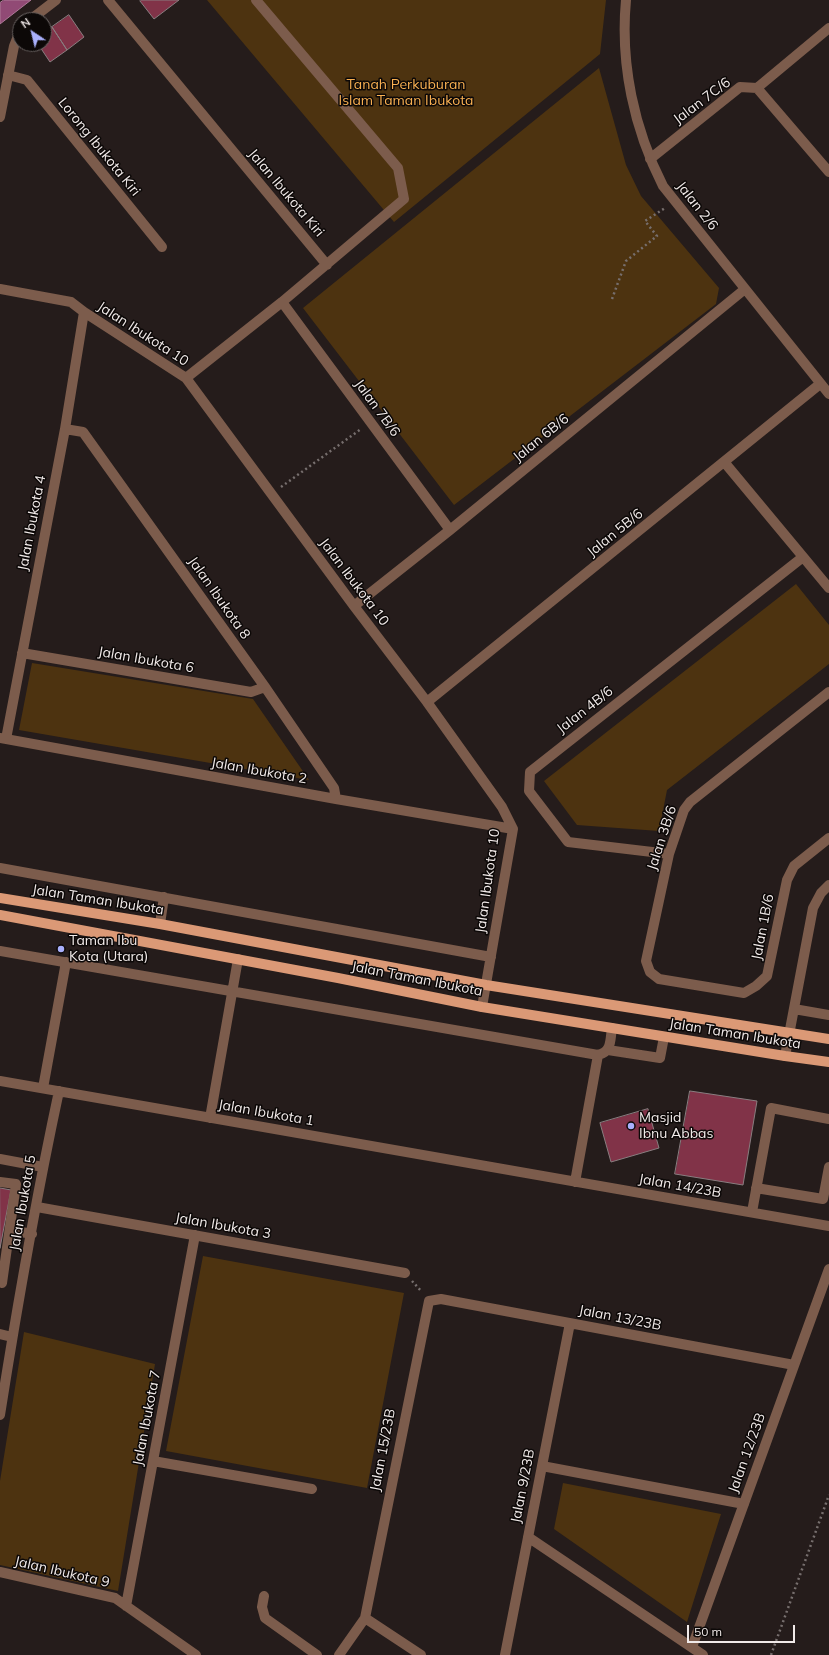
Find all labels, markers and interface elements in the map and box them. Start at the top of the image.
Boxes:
north arrow [12,12,52,52]
text: N [18,15,33,31]
street label: Jalan 7C/6 [670,74,734,128]
park label: Tanah Perkuburan Islam Taman Ibukota [339,77,473,110]
street label: Lorong Ibukota Kiri [54,95,144,199]
street label: Jalan Ibukota Kiri [244,146,328,240]
street label: Jalan 2/6 [673,178,721,234]
street label: Jalan Ibukota 10 [94,298,192,370]
street label: Jalan 7B/6 [351,376,403,440]
street label: Jalan 6B/6 [510,410,572,466]
street label: Jalan Ibukota 4 [14,474,50,572]
street label: Jalan 5B/6 [584,505,646,561]
street label: Jalan Ibukota 10 [316,535,392,629]
street label: Jalan Ibukota 8 [184,553,254,643]
street label: Jalan Ibukota 6 [97,643,195,677]
street label: Jalan 4B/6 [553,683,617,737]
street label: Jalan Ibukota 2 [210,754,308,788]
street label: Jalan 3B/6 [644,804,680,872]
street label: Jalan Ibukota 10 [472,828,504,934]
street label: Jalan Taman Ibukota [31,881,165,919]
street label: Jalan 1B/6 [748,893,778,961]
place label: Taman Ibu Kota (Utara) [69,933,148,966]
marker: Taman Ibu Kota (Utara) [56,944,66,954]
street label: Jalan Taman Ibukota [350,958,484,1000]
street label: Jalan Taman Ibukota [668,1015,802,1053]
street label: Jalan Ibukota 1 [217,1096,315,1130]
place label: Masjid Ibnu Abbas [639,1110,713,1142]
marker: Masjid Ibnu Abbas [626,1121,636,1131]
street label: Jalan Ibukota 5 [6,1154,40,1252]
street label: Jalan 14/23B [637,1170,723,1202]
street label: Jalan Ibukota 3 [174,1209,272,1243]
street label: Jalan 13/23B [577,1302,663,1334]
street label: Jalan Ibukota 7 [129,1369,165,1467]
street label: Jalan 15/23B [367,1407,399,1493]
street label: Jalan 12/23B [725,1411,769,1495]
street label: Jalan 9/23B [508,1447,538,1525]
street label: Jalan Ibukota 9 [13,1553,111,1591]
scale bar [689,1617,797,1643]
text: 50 m [694,1624,722,1639]

